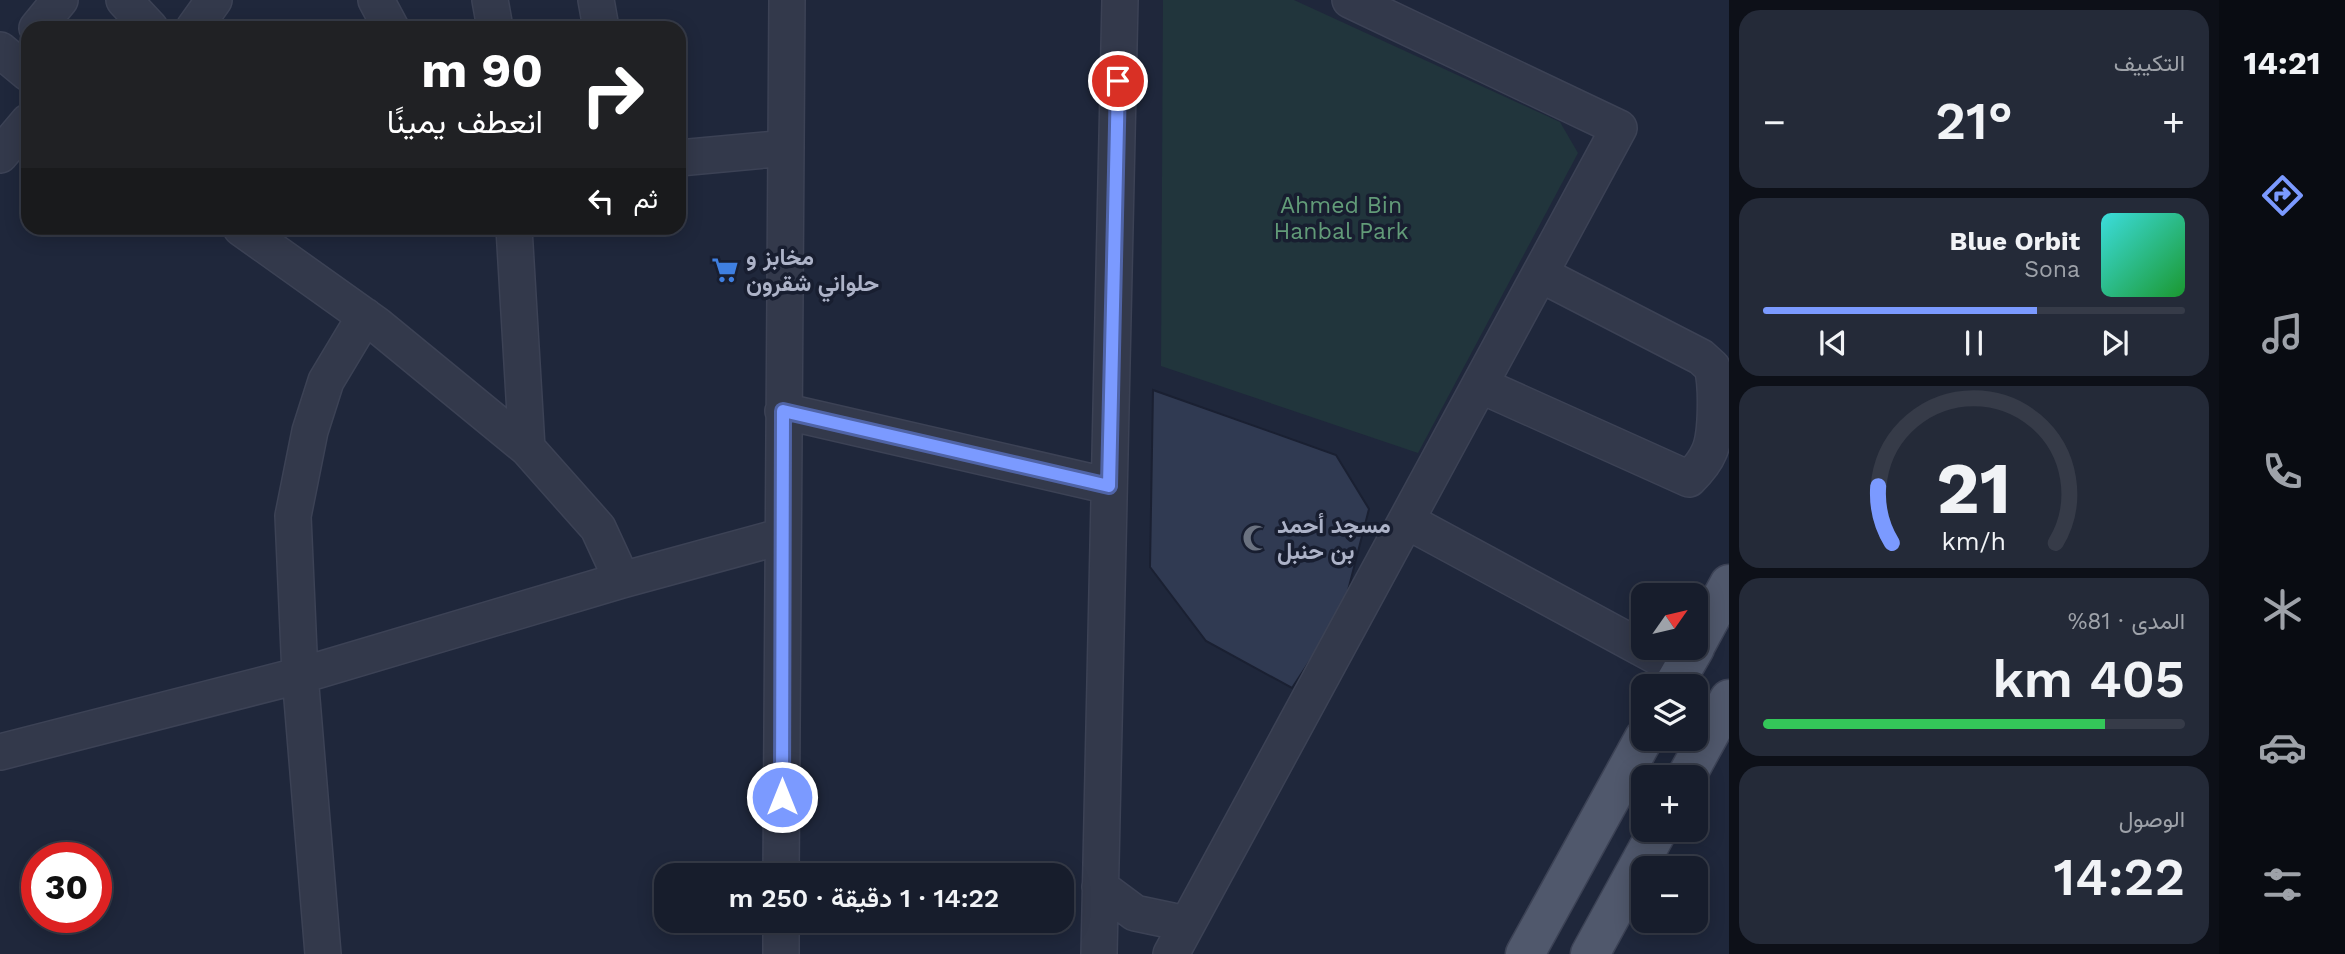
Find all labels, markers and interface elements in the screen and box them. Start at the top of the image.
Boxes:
text: 90 m [421,41,543,99]
text: 14:21 [2244,44,2321,82]
icon: right [567,49,658,140]
text: التكييف [2114,50,2185,77]
pin [1088,51,1148,111]
icon: arrive [1099,62,1137,100]
text: 21° [1935,91,2013,152]
text: − [1763,100,1786,144]
text: + [2162,100,2185,144]
text: انعطف يمينًا [387,103,543,141]
icon: directions [2258,171,2307,220]
icon: left [582,182,620,220]
text: ثم [634,184,658,214]
park label: Ahmed Bin Hanbal Park [1274,192,1409,245]
text: Blue Orbit [1950,226,2080,256]
place label: مخابز و حلواني شقرون [746,244,879,303]
supermarket icon: مخابز و حلواني شقرون [710,255,740,285]
text: Sona [2024,256,2080,283]
icon: music [2258,309,2307,358]
icon: previous [1814,324,1852,362]
icon: pause [1955,324,1993,362]
icon: next [2096,324,2134,362]
text: 21 [1937,445,2011,531]
icon: phone [2258,447,2307,496]
place label: مسجد أحمد بن حنبل [1277,512,1391,565]
mosque icon: مسجد أحمد بن حنبل [1241,523,1271,553]
text: km/h [1942,527,2006,556]
north arrow [1631,583,1708,660]
map controls [1631,583,1708,933]
icon: climate [2258,585,2307,634]
text: المدى · 81% [2068,608,2185,635]
text: 405 km [1993,649,2185,710]
button: layers [1631,674,1708,751]
icon: car [2258,723,2307,772]
position arrow [745,760,819,834]
button: + [1631,765,1708,842]
text: الوصول [2119,806,2185,833]
speed limit sign: 30 [21,842,112,933]
text: 14:22 [2053,847,2185,908]
button: − [1631,856,1708,933]
icon: filters [2258,860,2307,909]
text: 14:22 · 1 دقيقة · 250 m [729,883,999,913]

